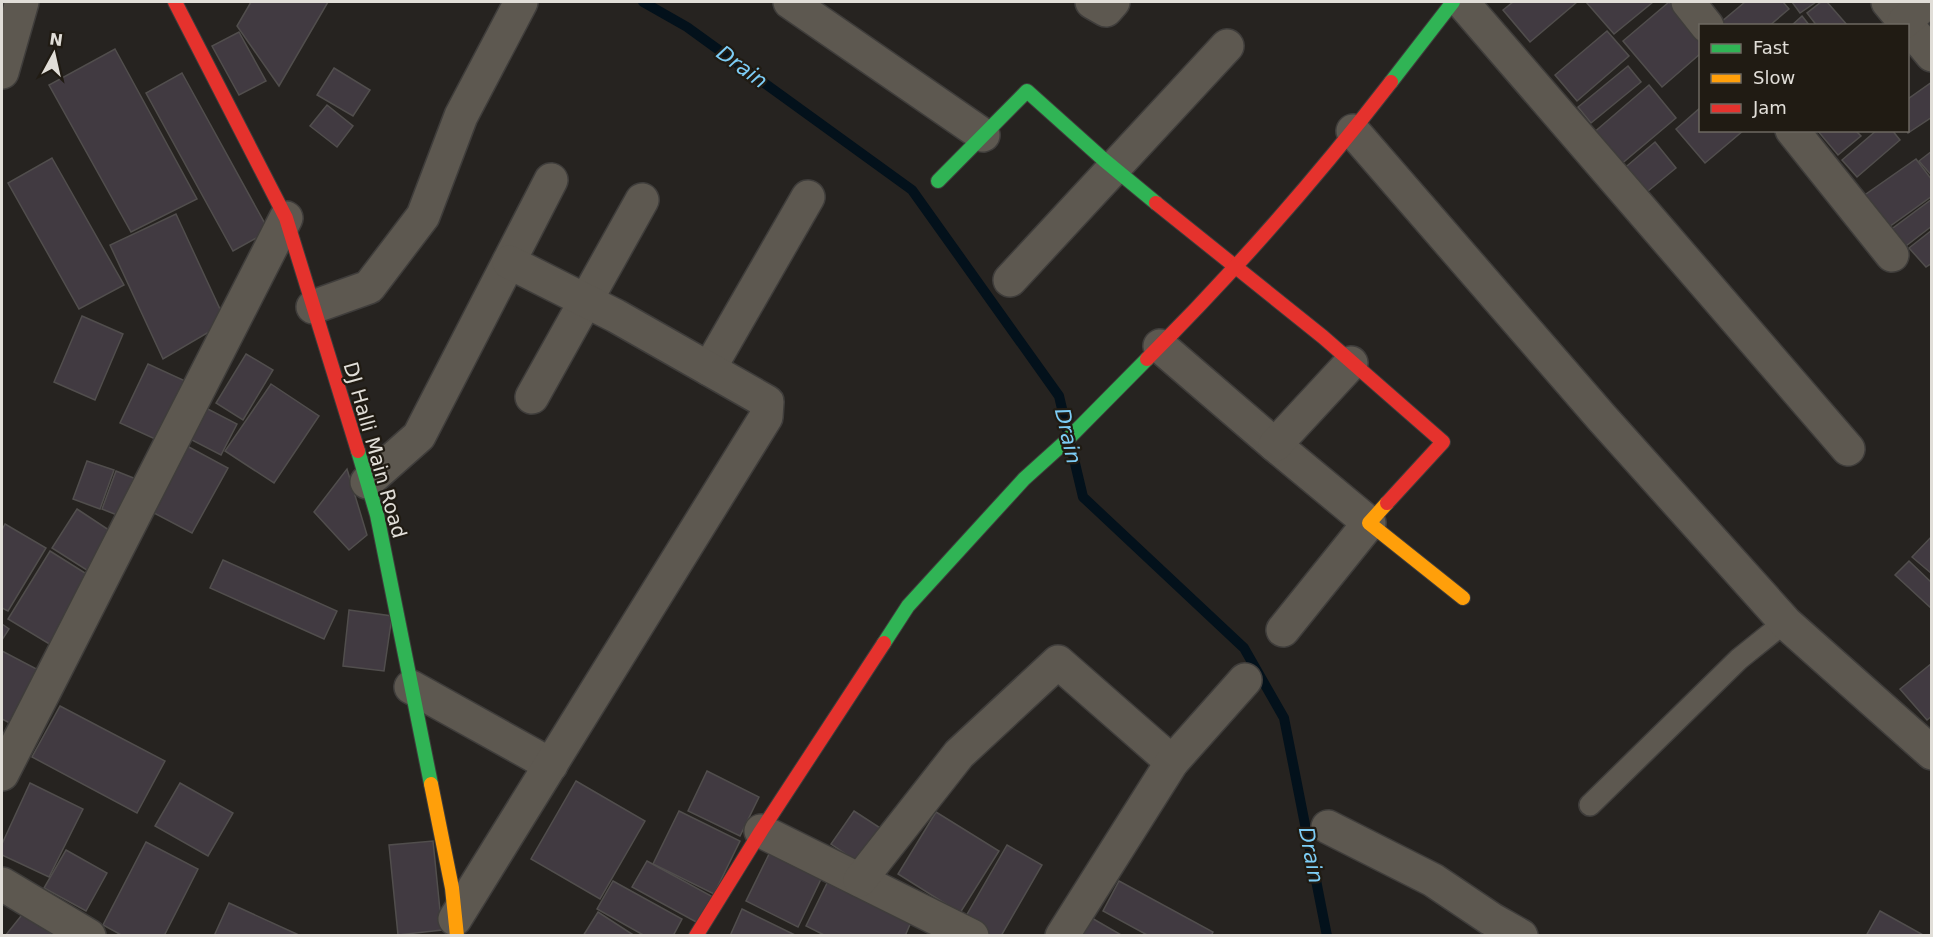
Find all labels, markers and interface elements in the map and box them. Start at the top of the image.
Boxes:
north arrow [24,24,84,84]
legend [1699,24,1909,132]
text: N [48,29,64,50]
text: Fast [1753,37,1789,58]
water label: Drain [712,41,772,93]
text: Slow [1753,67,1795,88]
text: Jam [1752,97,1787,118]
street label: DJ Halli Main Road [338,359,412,541]
water label: Drain [1050,406,1086,466]
water label: Drain [1294,825,1328,885]

